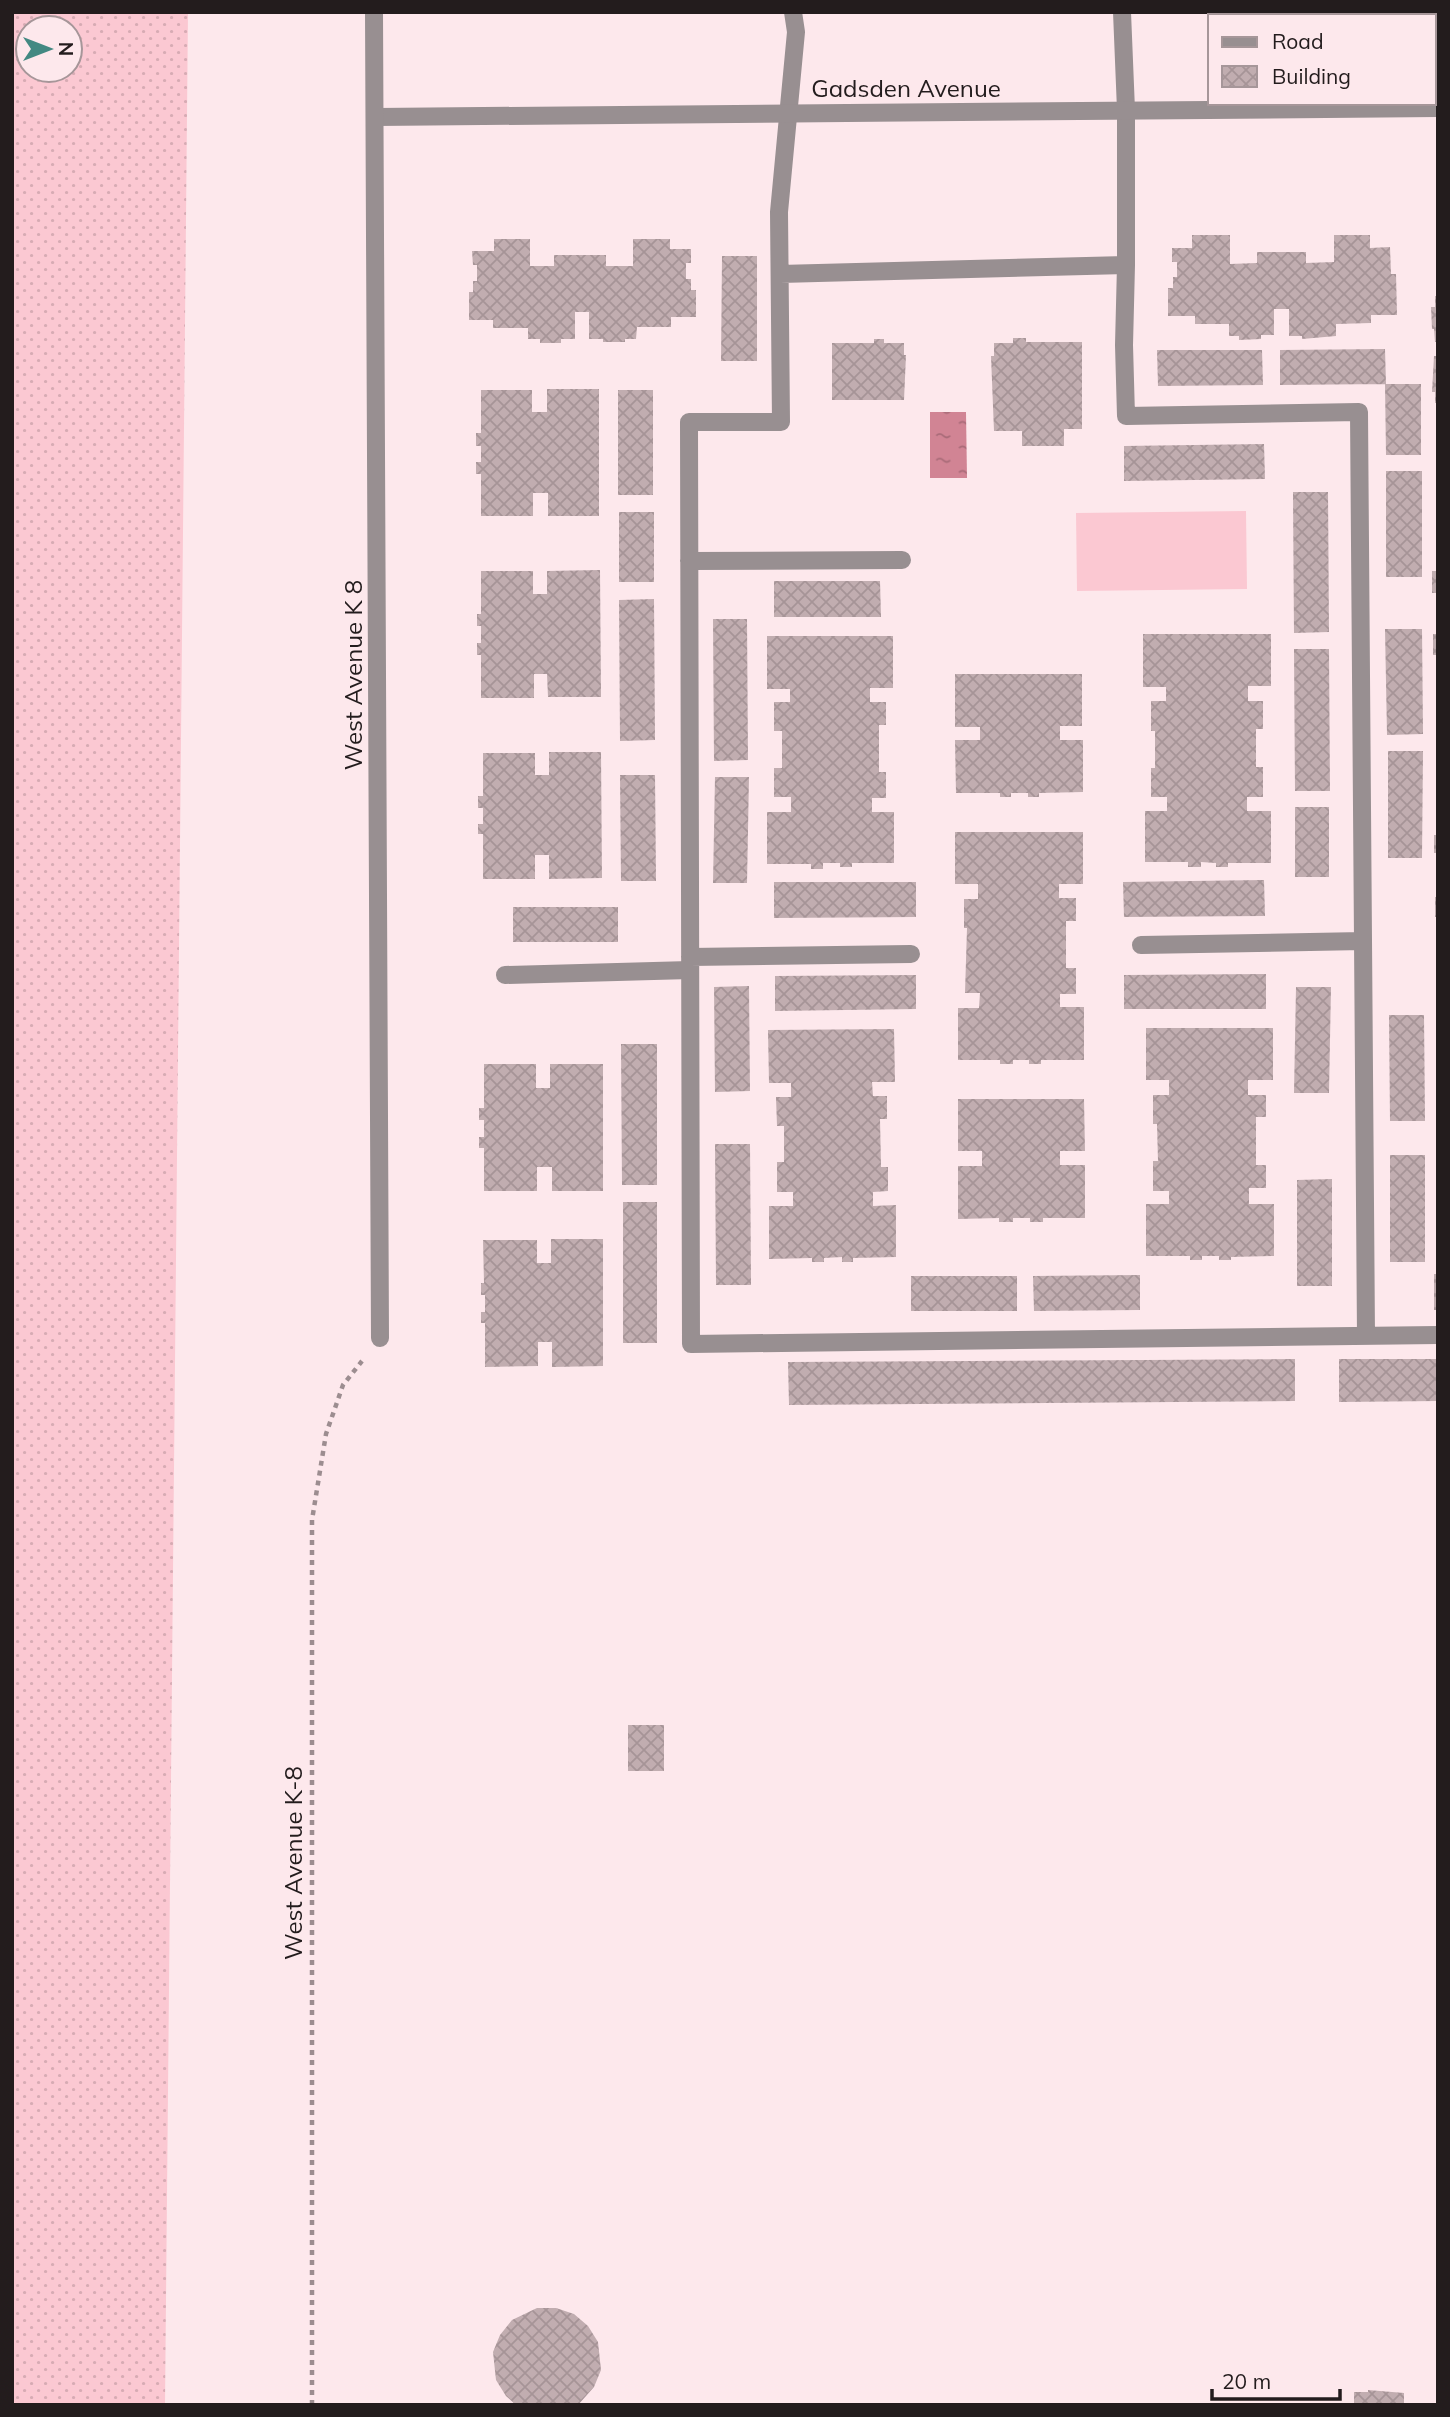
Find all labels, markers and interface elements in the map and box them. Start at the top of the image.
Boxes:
north arrow [14,14,84,84]
legend [1208,14,1436,105]
text: Road [1272,28,1323,54]
text: N [54,42,78,56]
text: Building [1272,63,1351,89]
street label: Gadsden Avenue [811,73,1001,103]
street label: West Avenue K 8 [338,580,368,770]
street label: West Avenue K-8 [278,1766,308,1960]
scale bar [1212,2358,1340,2402]
text: 20 m [1222,2368,1271,2394]

